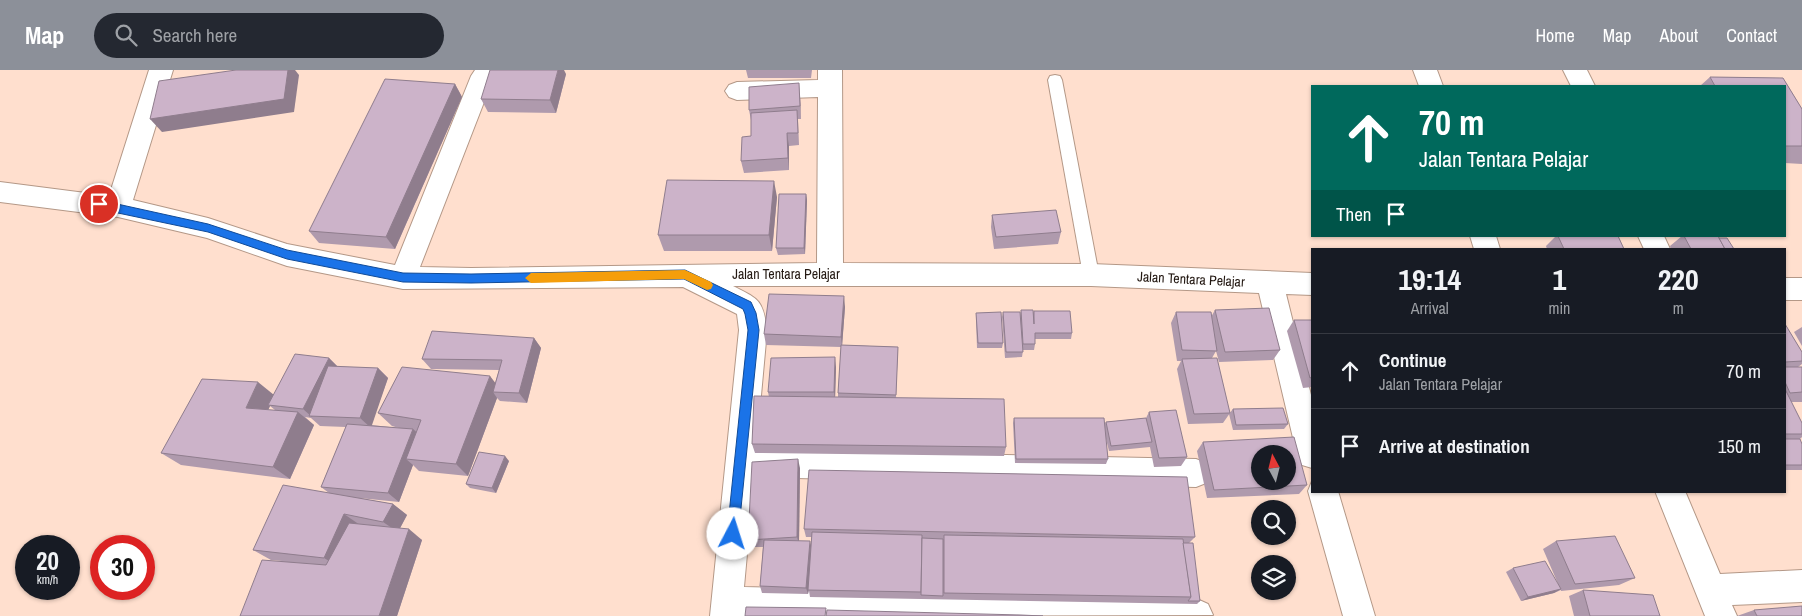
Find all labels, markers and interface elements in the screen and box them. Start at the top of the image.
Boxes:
search box [94,13,444,58]
text: Map [25,19,64,51]
icon: search [112,21,140,49]
text: Search here [152,22,237,48]
text: Home [1535,23,1575,48]
text: Map [1603,23,1632,48]
text: About [1660,23,1698,48]
text: Contact [1726,23,1777,48]
text: 70 m [1419,99,1484,146]
icon: ahead [1336,105,1401,170]
text: Jalan Tentara Pelajar [1419,144,1588,174]
pin [78,183,120,225]
icon: arrive [85,190,113,218]
icon: arrive [1382,200,1410,228]
text: Then [1336,201,1372,227]
text: 19:14 [1398,259,1461,299]
text: 1 [1553,259,1566,299]
text: 220 [1658,259,1699,299]
street label: Jalan Tentara Pelajar [732,265,840,283]
street label: Jalan Tentara Pelajar [1137,267,1245,291]
text: Arrival [1411,297,1449,319]
text: min [1548,297,1570,319]
text: m [1673,297,1684,319]
text: Continue [1379,347,1447,373]
icon: ahead [1336,357,1364,385]
text: 70 m [1726,358,1761,384]
text: Jalan Tentara Pelajar [1379,373,1502,395]
icon: arrive [1336,432,1364,460]
text: Arrive at destination [1379,433,1530,459]
text: 150 m [1718,433,1761,459]
north arrow [1251,445,1296,490]
map controls [1251,445,1296,600]
button: search [1251,500,1296,545]
position arrow [706,507,758,559]
speed limit sign: 30 [90,535,155,600]
text: 20 [36,544,59,578]
button: layers [1251,555,1296,600]
text: km/h [37,572,58,588]

